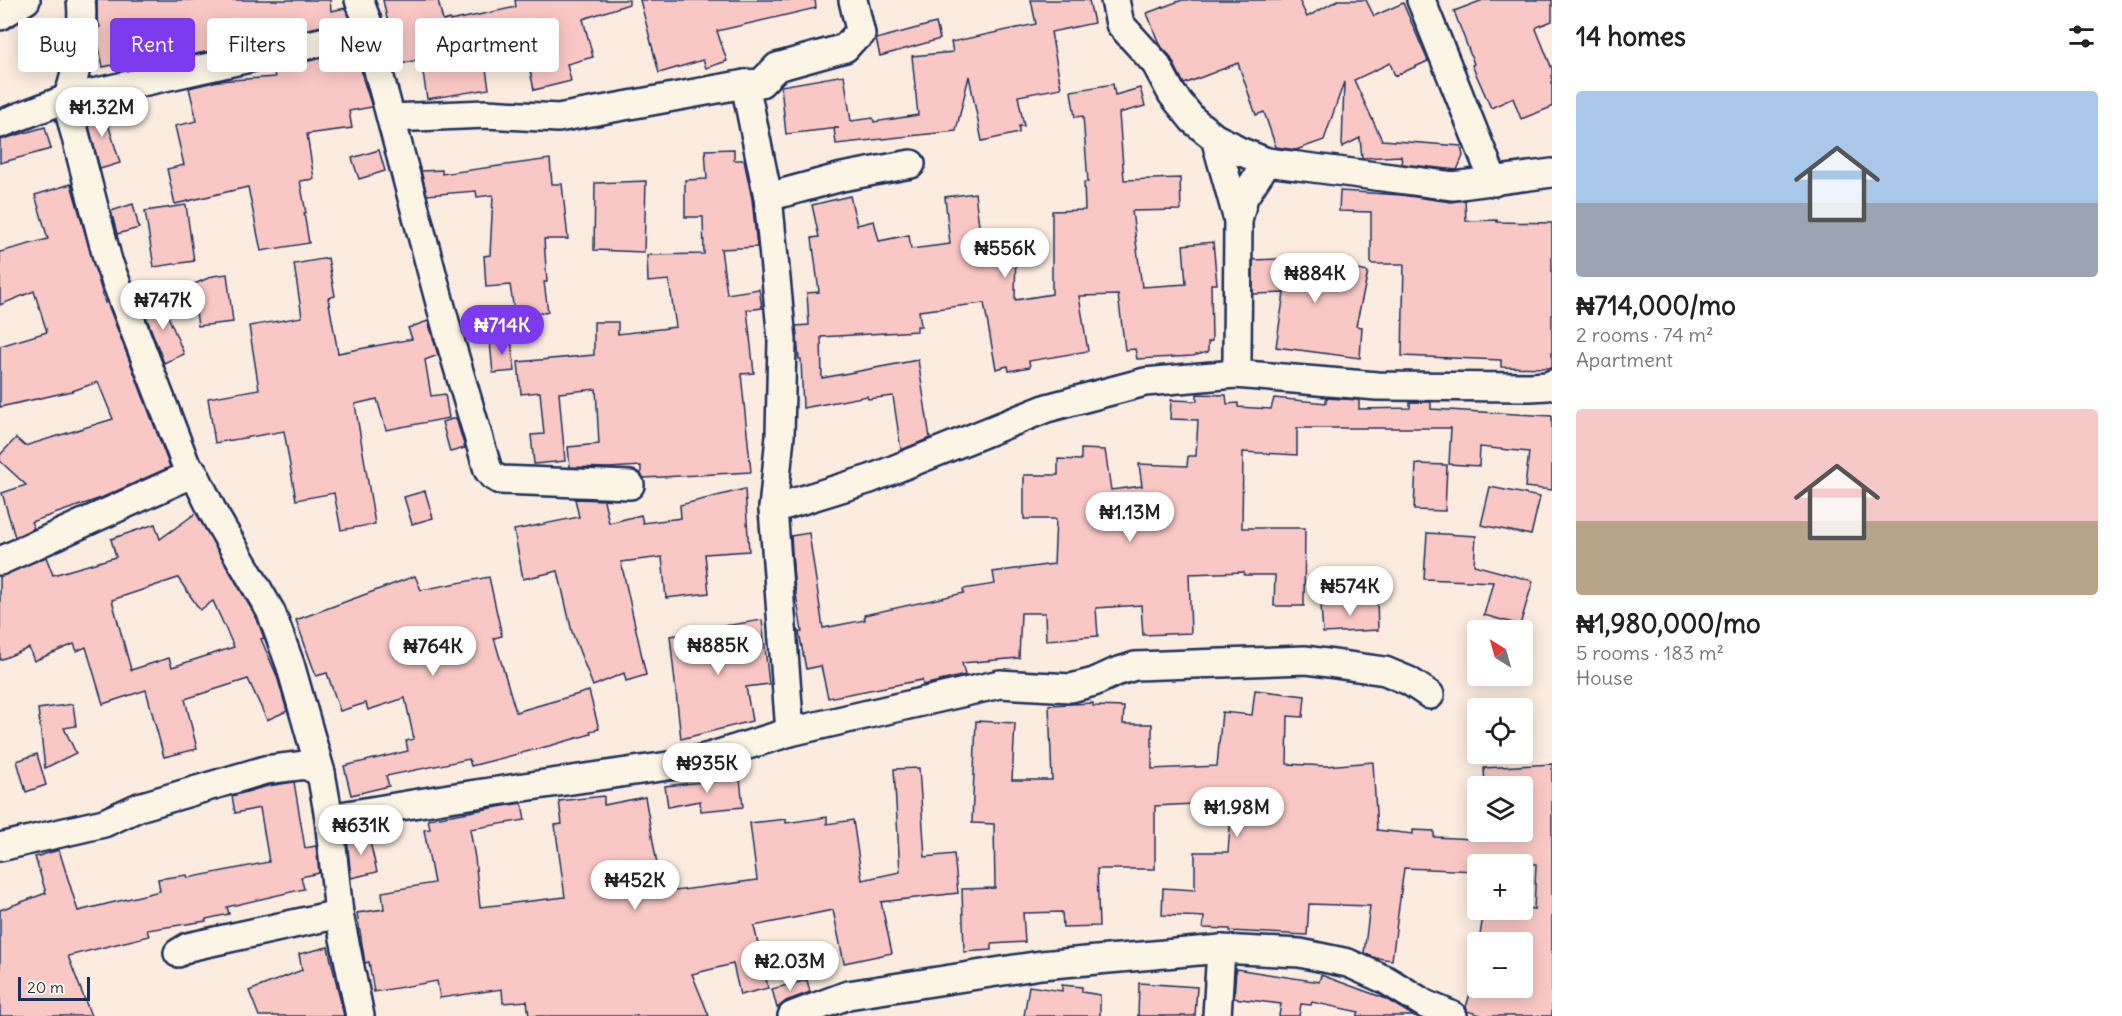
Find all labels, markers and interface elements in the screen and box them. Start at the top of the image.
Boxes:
chip: Buy [18,18,98,72]
chip: Rent [110,18,195,72]
chip: Filters [207,18,307,72]
chip: New [319,18,403,72]
chip: Apartment [415,18,559,72]
text: 14 homes [1576,20,1686,53]
icon: filters [2065,20,2098,53]
pin: ₦1.32M [53,87,151,138]
text: ₦1.32M [69,94,135,119]
icon: home [1783,130,1891,238]
pin: ₦556K [963,228,1047,279]
text: ₦556K [974,235,1036,260]
pin: ₦884K [1273,253,1357,304]
text: ₦884K [1284,260,1346,285]
pin: ₦747K [121,280,205,331]
text: ₦747K [134,287,192,312]
text: ₦714,000/mo [1576,289,1736,322]
pin: ₦714K [460,305,544,356]
text: ₦714K [474,312,530,337]
text: 2 rooms · 74 m² [1576,322,1713,347]
text: Apartment [1576,347,1673,372]
icon: home [1783,448,1891,556]
pin: ₦1.13M [1081,492,1179,543]
text: ₦1.13M [1099,499,1161,524]
pin: ₦574K [1308,566,1392,617]
text: ₦574K [1320,573,1380,598]
text: ₦1,980,000/mo [1576,607,1761,640]
north arrow [1467,620,1533,686]
map controls [1467,620,1533,998]
pin: ₦885K [676,625,760,676]
pin: ₦764K [391,626,475,677]
text: ₦885K [687,632,749,657]
text: ₦764K [403,633,463,658]
text: 5 rooms · 183 m² [1576,640,1724,665]
text: House [1576,665,1633,690]
button: locate [1467,698,1533,764]
pin: ₦935K [665,743,749,794]
text: ₦935K [676,750,738,775]
button: layers [1467,776,1533,842]
pin: ₦1.98M [1188,787,1286,838]
text: ₦1.98M [1204,794,1270,819]
pin: ₦631K [319,805,403,856]
text: ₦631K [332,812,390,837]
button: + [1467,854,1533,920]
pin: ₦452K [593,860,677,911]
text: ₦452K [605,867,665,892]
button: − [1467,932,1533,998]
pin: ₦2.03M [741,941,839,992]
text: ₦2.03M [755,948,825,973]
scale bar [18,974,90,1002]
text: 20 m [27,977,64,997]

